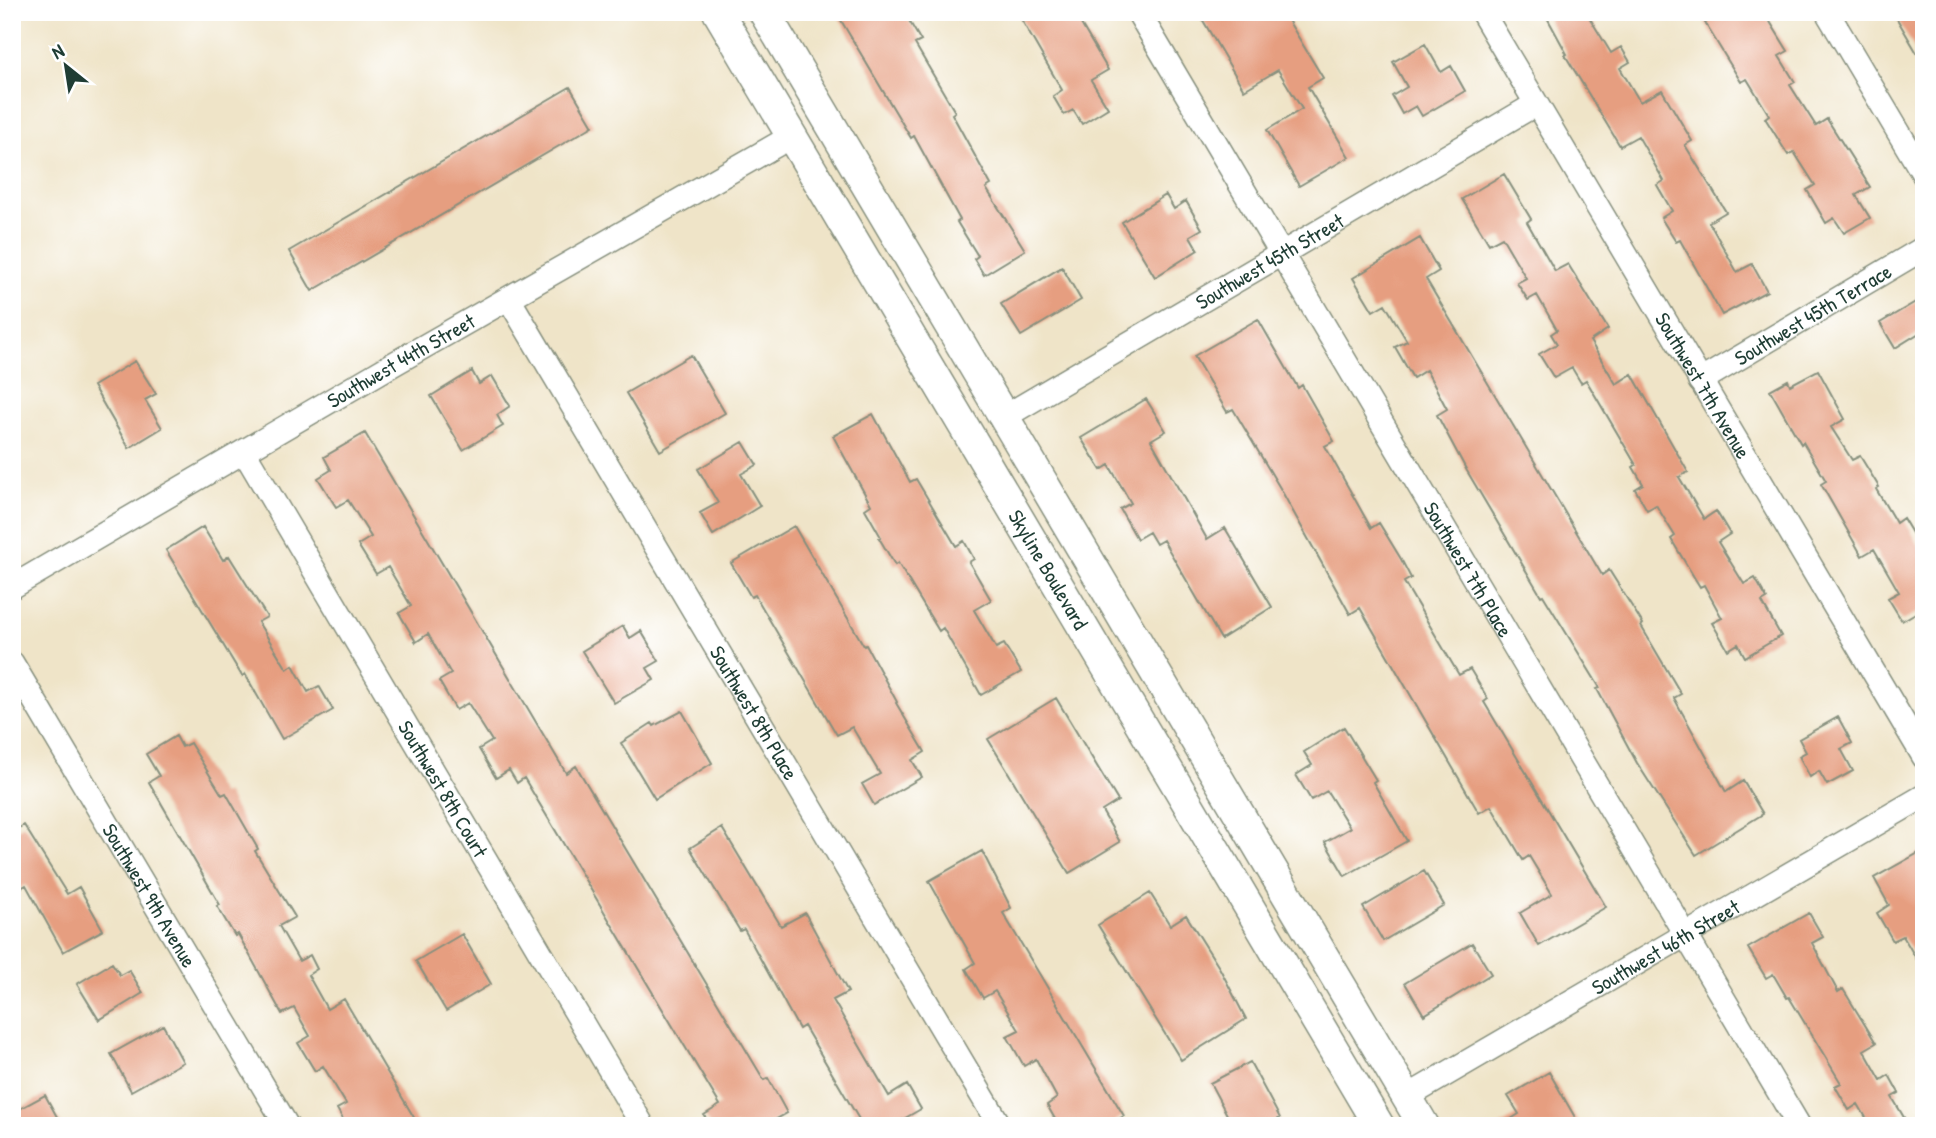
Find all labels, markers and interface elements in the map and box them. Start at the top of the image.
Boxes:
north arrow [32,32,102,102]
text: N [47,37,68,65]
street label: Southwest 45th Street [1190,205,1350,316]
street label: Southwest 45th Terrace [1729,256,1896,372]
street label: Southwest 44th Street [321,306,481,414]
street label: Southwest 7th Avenue [1649,307,1758,464]
street label: Southwest 7th Place [1417,496,1520,642]
street label: Skyline Boulevard [1002,504,1096,635]
street label: Southwest 8th Place [703,640,806,785]
street label: Southwest 8th Court [392,715,496,863]
street label: Southwest 9th Avenue [96,818,204,973]
street label: Southwest 46th Street [1586,892,1745,1001]

